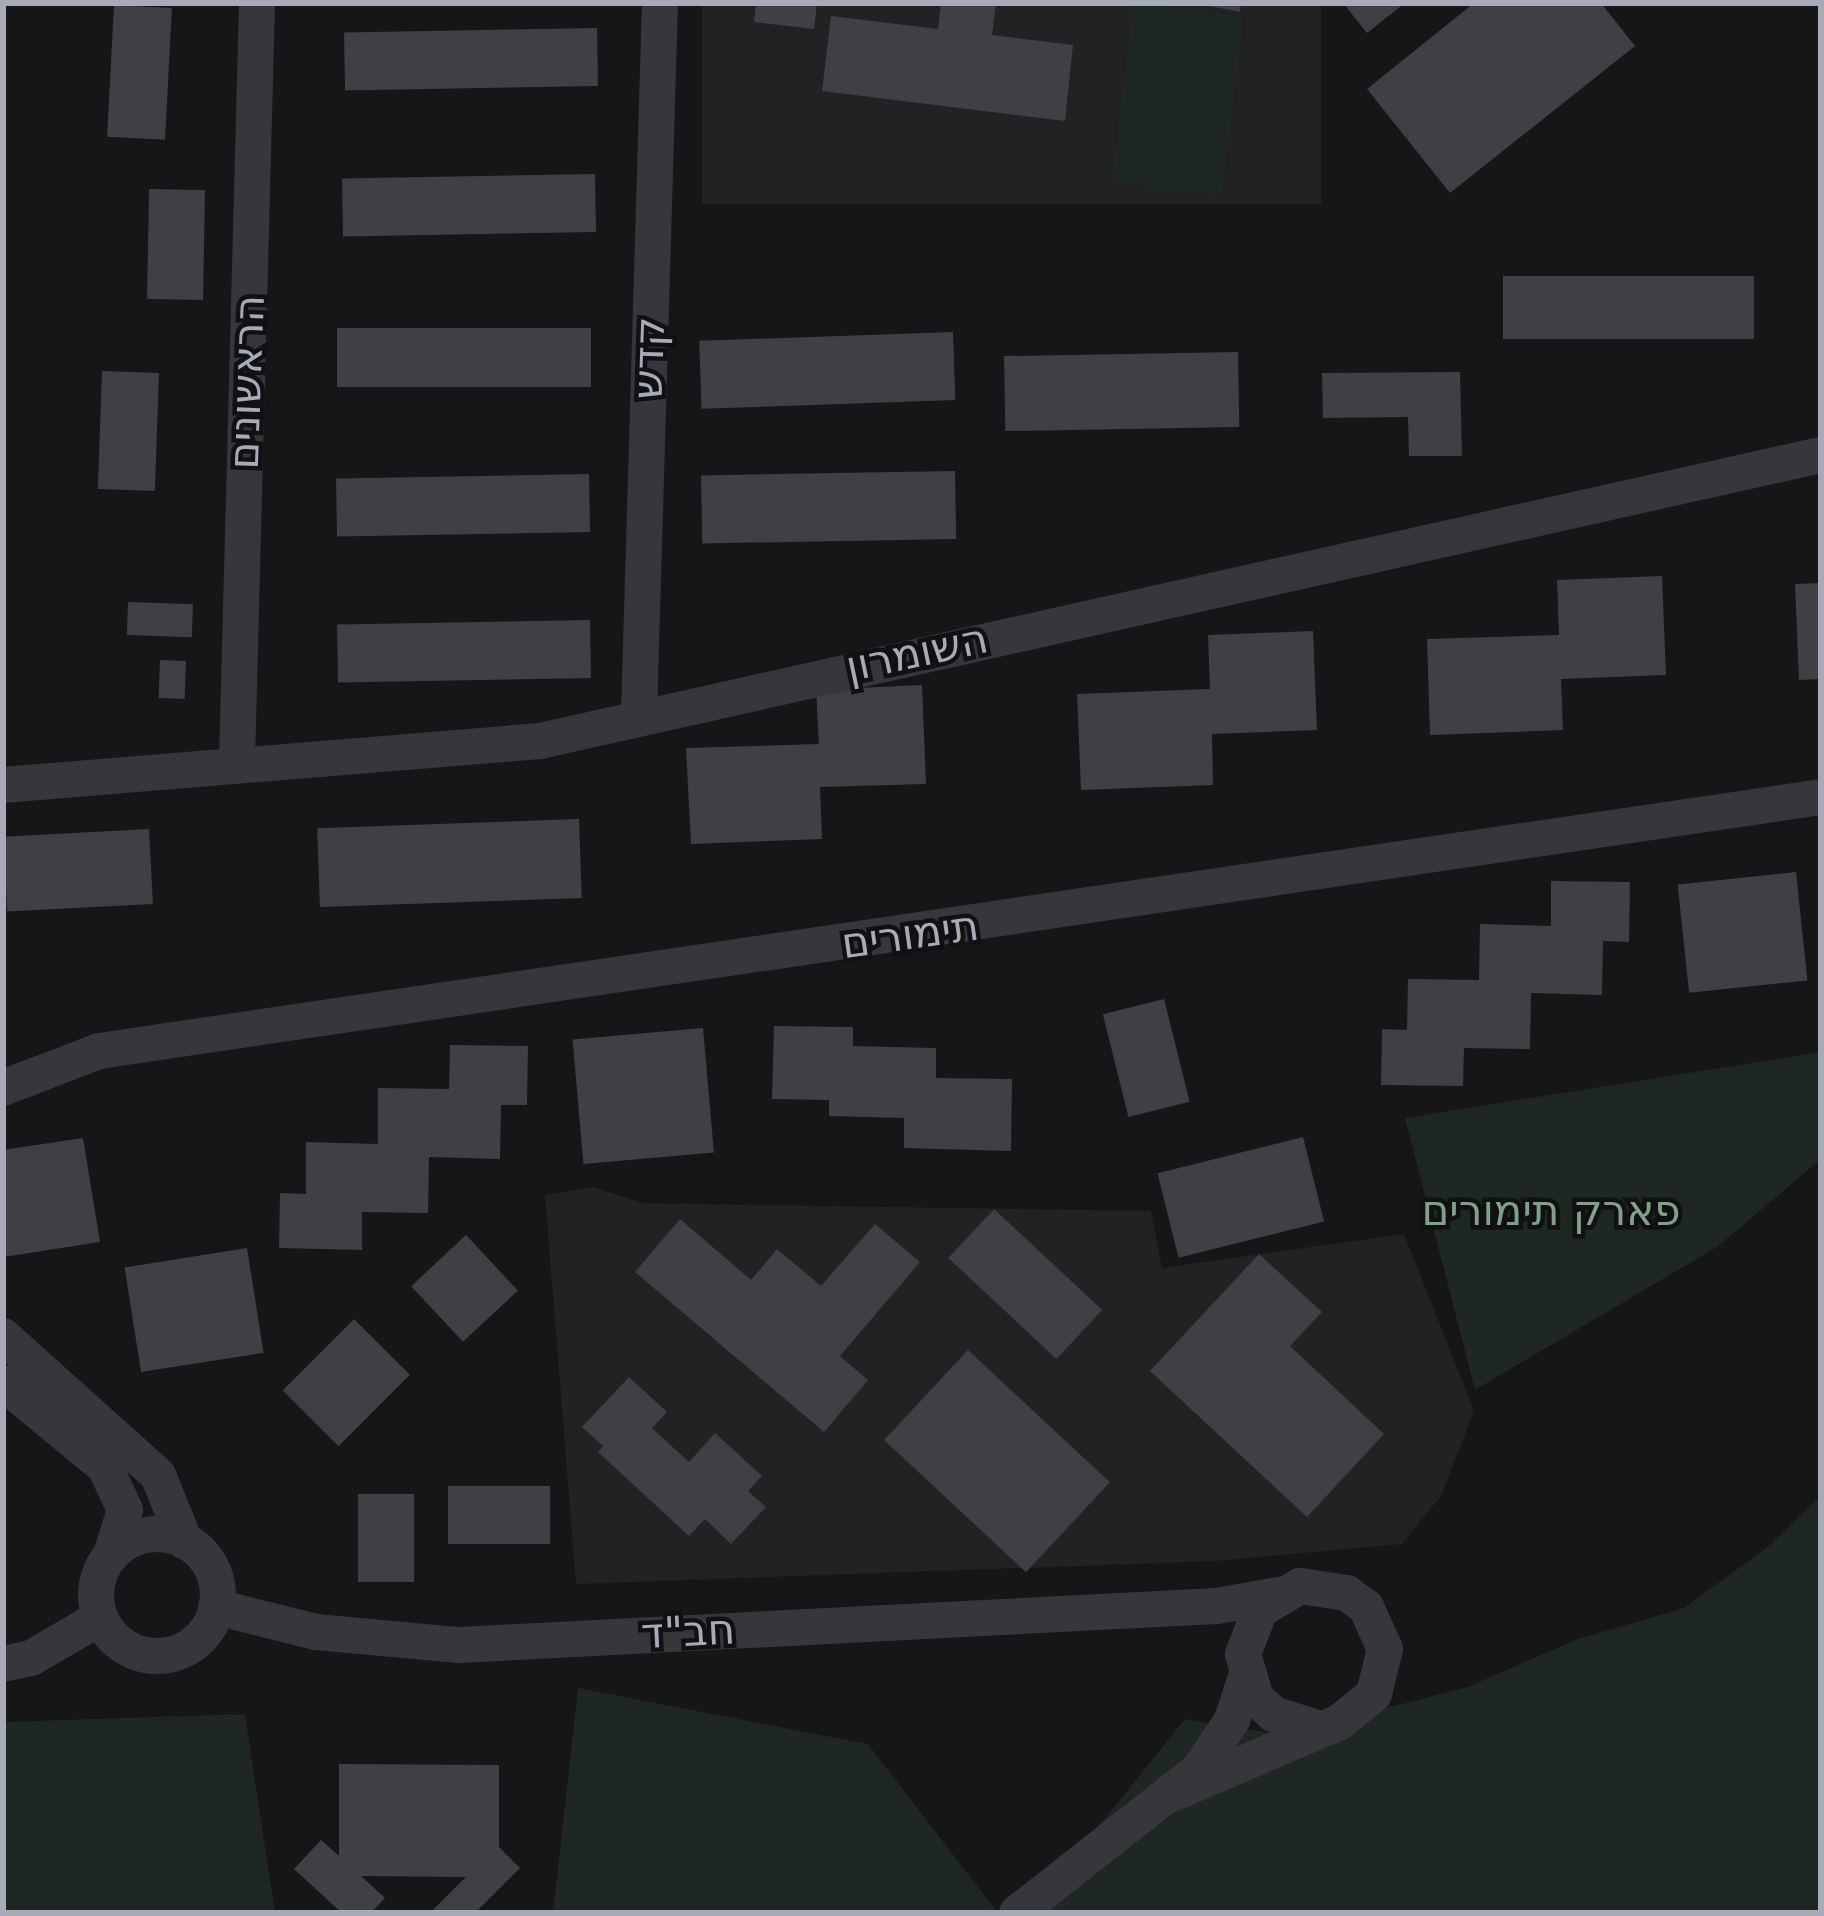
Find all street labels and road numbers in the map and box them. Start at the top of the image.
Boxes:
street label: הראשונים [219,294,275,470]
street label: קדש [622,316,676,400]
street label: השומרון [841,613,993,693]
street label: תימורים [838,900,982,970]
street label: חב"ד [640,1604,736,1660]

